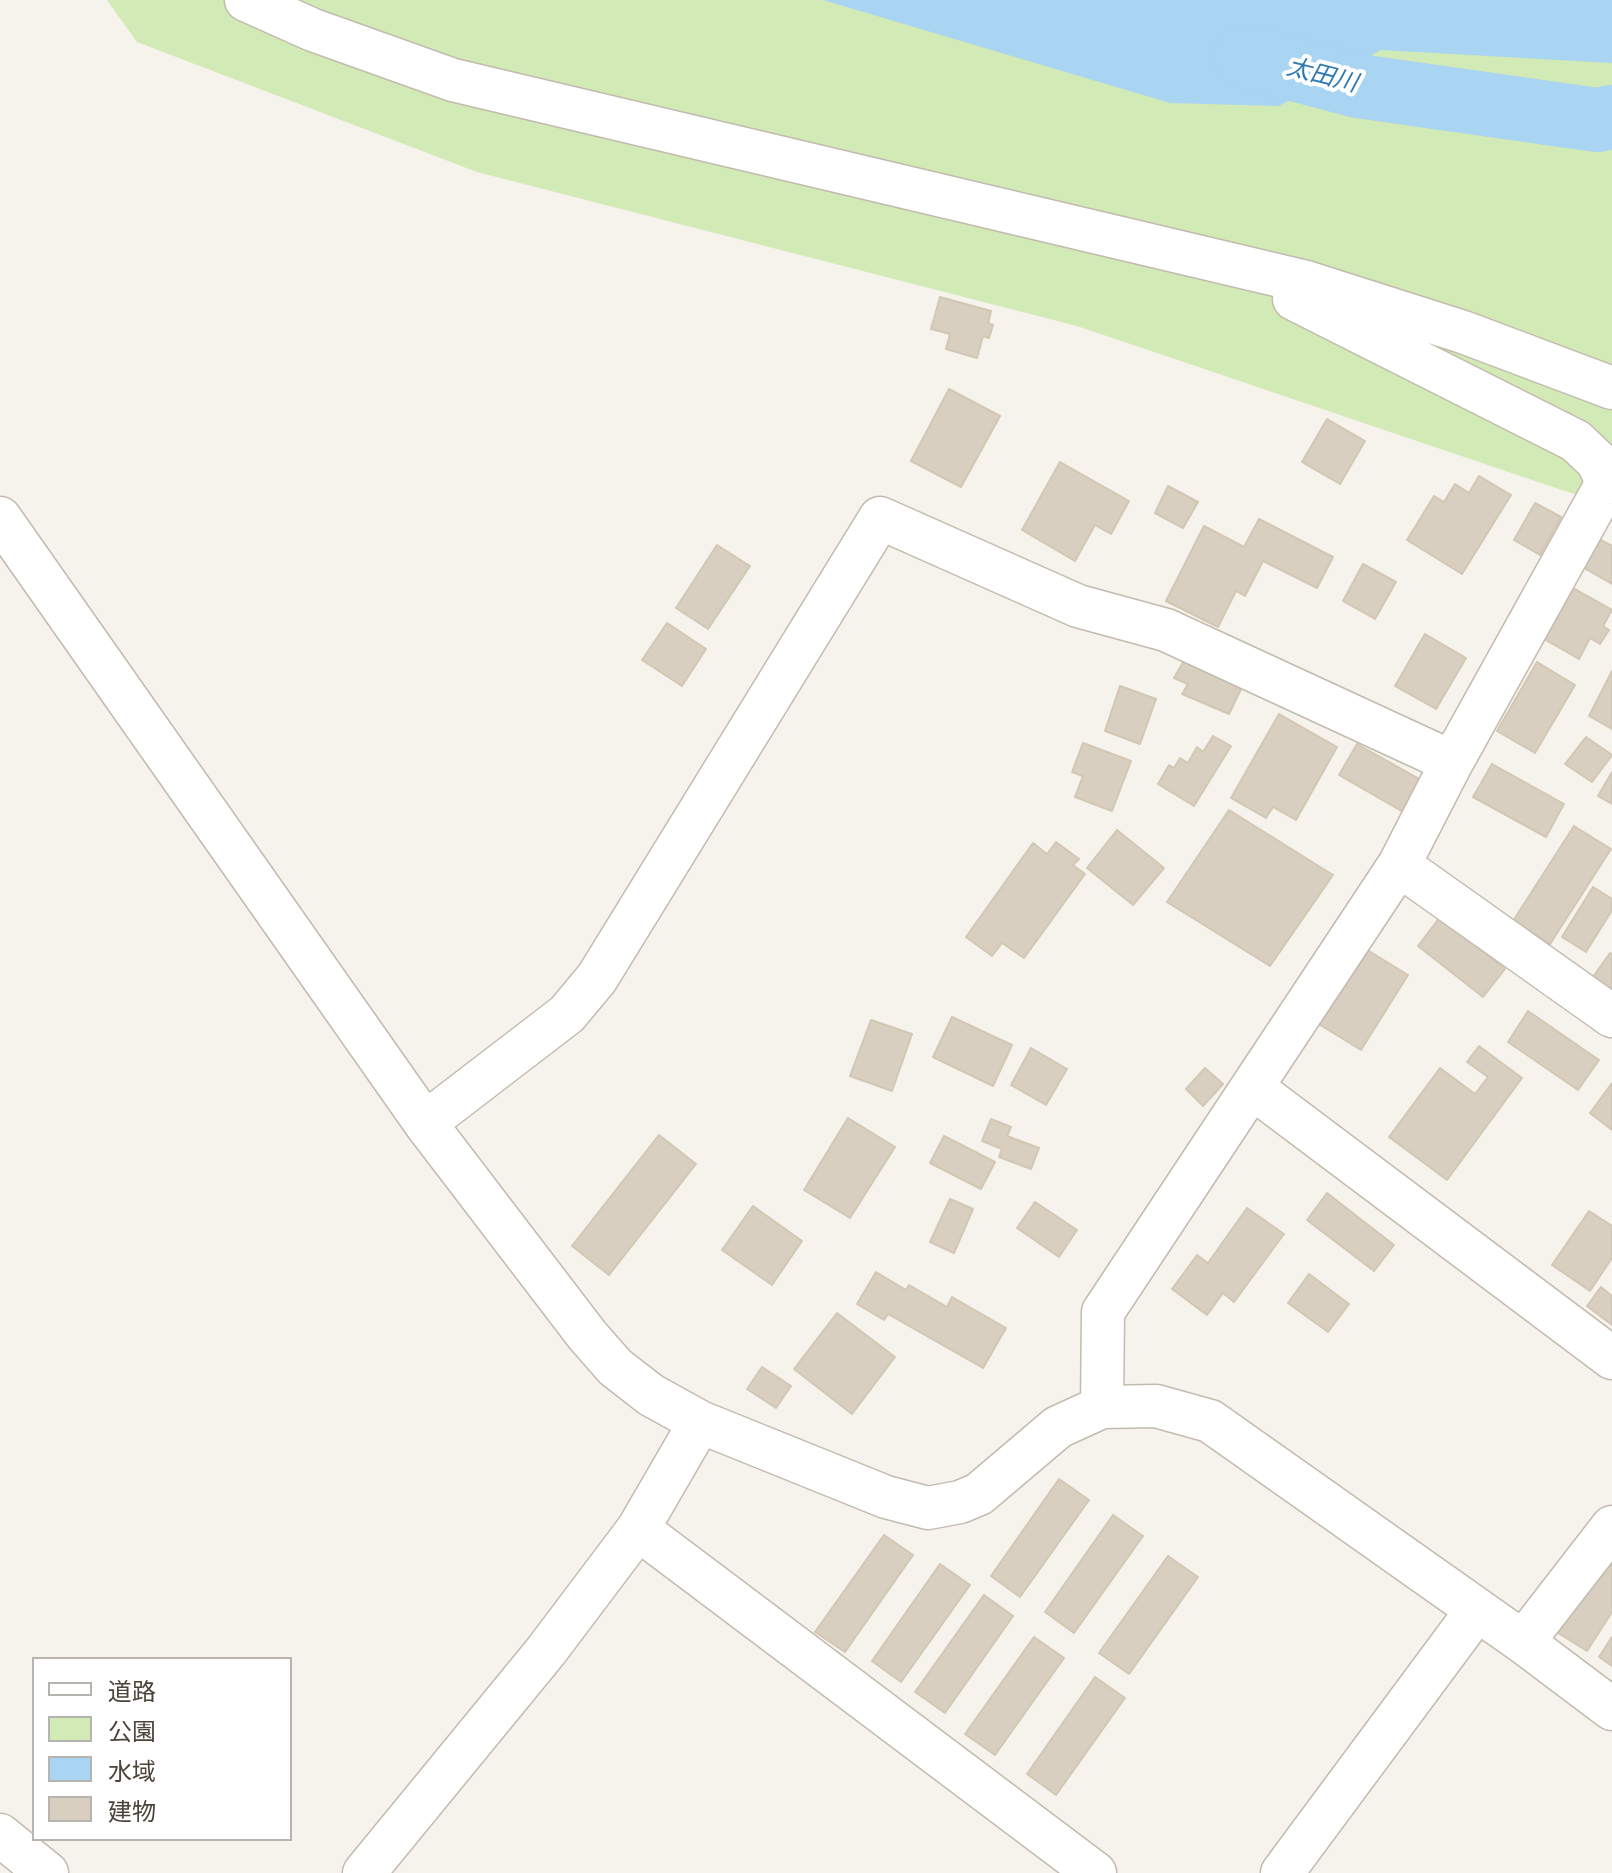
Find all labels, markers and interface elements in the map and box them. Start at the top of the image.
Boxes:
water label: 太田川 [1284,53,1360,99]
legend [32,1657,292,1841]
text: 道路 [108,1674,156,1707]
text: 公園 [108,1714,156,1747]
text: 水域 [108,1754,156,1787]
text: 建物 [108,1794,156,1827]

